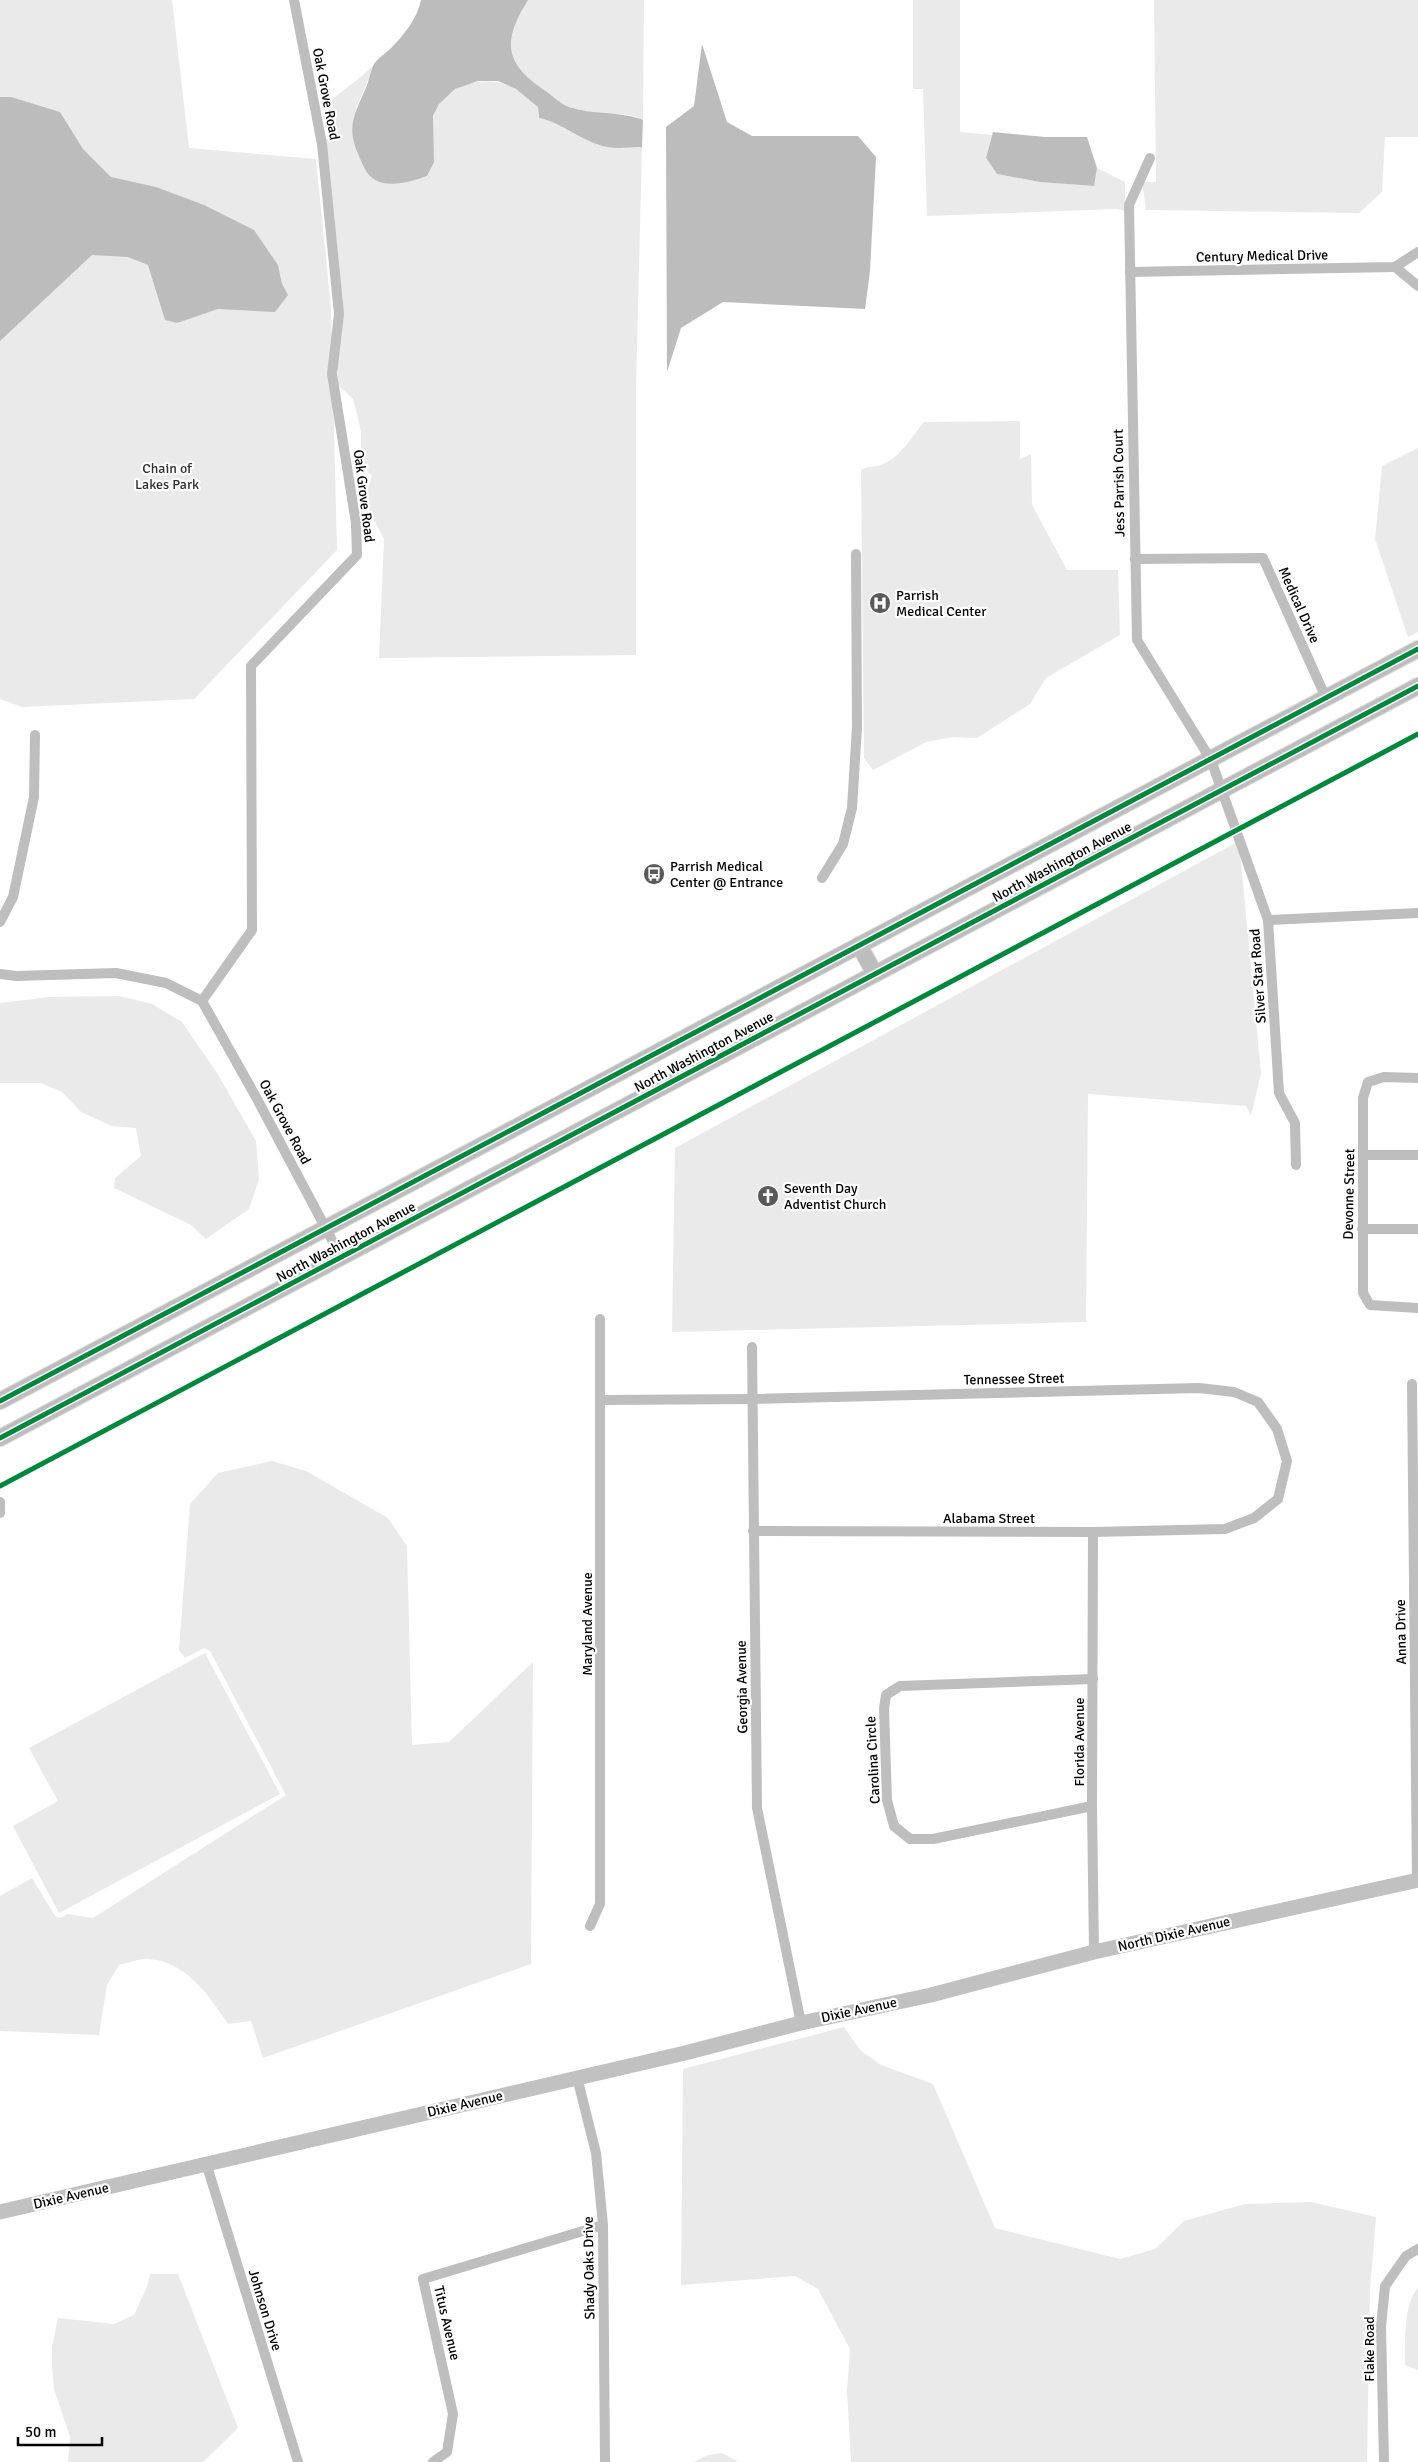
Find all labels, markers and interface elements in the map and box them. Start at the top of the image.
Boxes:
street label: Oak Grove Road [309,46,343,142]
street label: Century Medical Drive [1196,246,1328,266]
street label: Jess Parrish Court [1110,429,1128,537]
street label: Oak Grove Road [350,449,378,543]
park label: Chain of Lakes Park [135,460,199,493]
street label: Medical Drive [1275,564,1323,646]
place label: Parrish Medical Center [896,587,987,620]
hospital icon: Parrish Medical Center [868,591,892,615]
street label: North Washington Avenue [989,818,1135,906]
place label: Parrish Medical Center @ Entrance [670,858,783,891]
bus stop icon: Parrish Medical Center @ Entrance [642,862,666,886]
street label: Silver Star Road [1246,928,1270,1024]
street label: North Washington Avenue [631,1008,777,1096]
street label: Oak Grove Road [256,1077,314,1167]
street label: Devonne Street [1340,1148,1358,1240]
place label: Seventh Day Adventist Church [784,1180,886,1213]
church icon: Seventh Day Adventist Church [756,1184,780,1208]
street label: North Washington Avenue [273,1198,419,1286]
street label: Tennessee Street [963,1370,1065,1388]
street label: Alabama Street [943,1510,1035,1527]
street label: Maryland Avenue [579,1572,596,1676]
street label: Anna Drive [1392,1599,1410,1665]
street label: Georgia Avenue [733,1640,751,1734]
street label: Florida Avenue [1071,1697,1088,1787]
street label: Carolina Circle [862,1716,884,1804]
street label: North Dixie Avenue [1116,1913,1232,1955]
street label: Dixie Avenue [820,1994,898,2026]
street label: Dixie Avenue [426,2087,504,2121]
street label: Dixie Avenue [32,2179,110,2213]
street label: Shady Oaks Drive [580,2216,598,2320]
street label: Johnson Drive [245,2267,285,2353]
street label: Titus Avenue [430,2284,464,2362]
street label: Flake Road [1361,2316,1378,2382]
scale bar [18,2414,101,2446]
text: 50 m [25,2423,56,2441]

